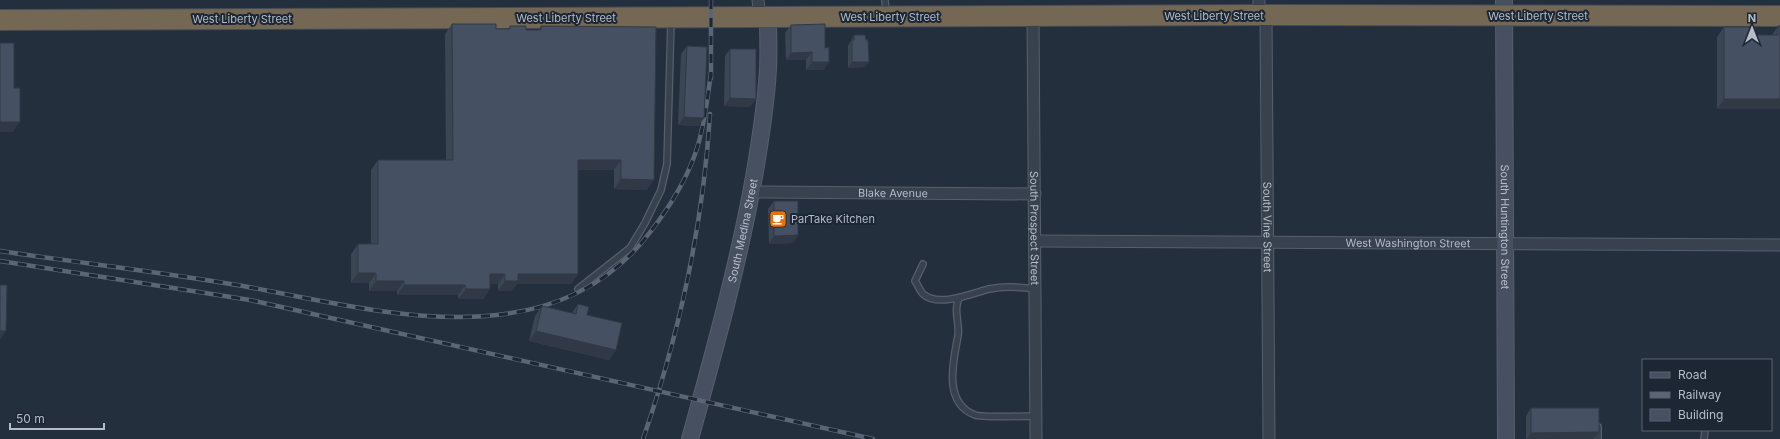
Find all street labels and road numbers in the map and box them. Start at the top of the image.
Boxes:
street label: West Liberty Street [1164,9,1264,23]
street label: West Liberty Street [1488,9,1588,23]
street label: West Liberty Street [840,10,940,24]
street label: West Liberty Street [516,11,616,25]
street label: West Liberty Street [192,12,292,26]
street label: South Huntington Street [1498,164,1512,290]
street label: South Prospect Street [1027,171,1042,285]
street label: South Medina Street [725,177,761,284]
street label: South Vine Street [1260,182,1275,273]
street label: Blake Avenue [858,186,928,200]
street label: West Washington Street [1346,236,1471,250]

